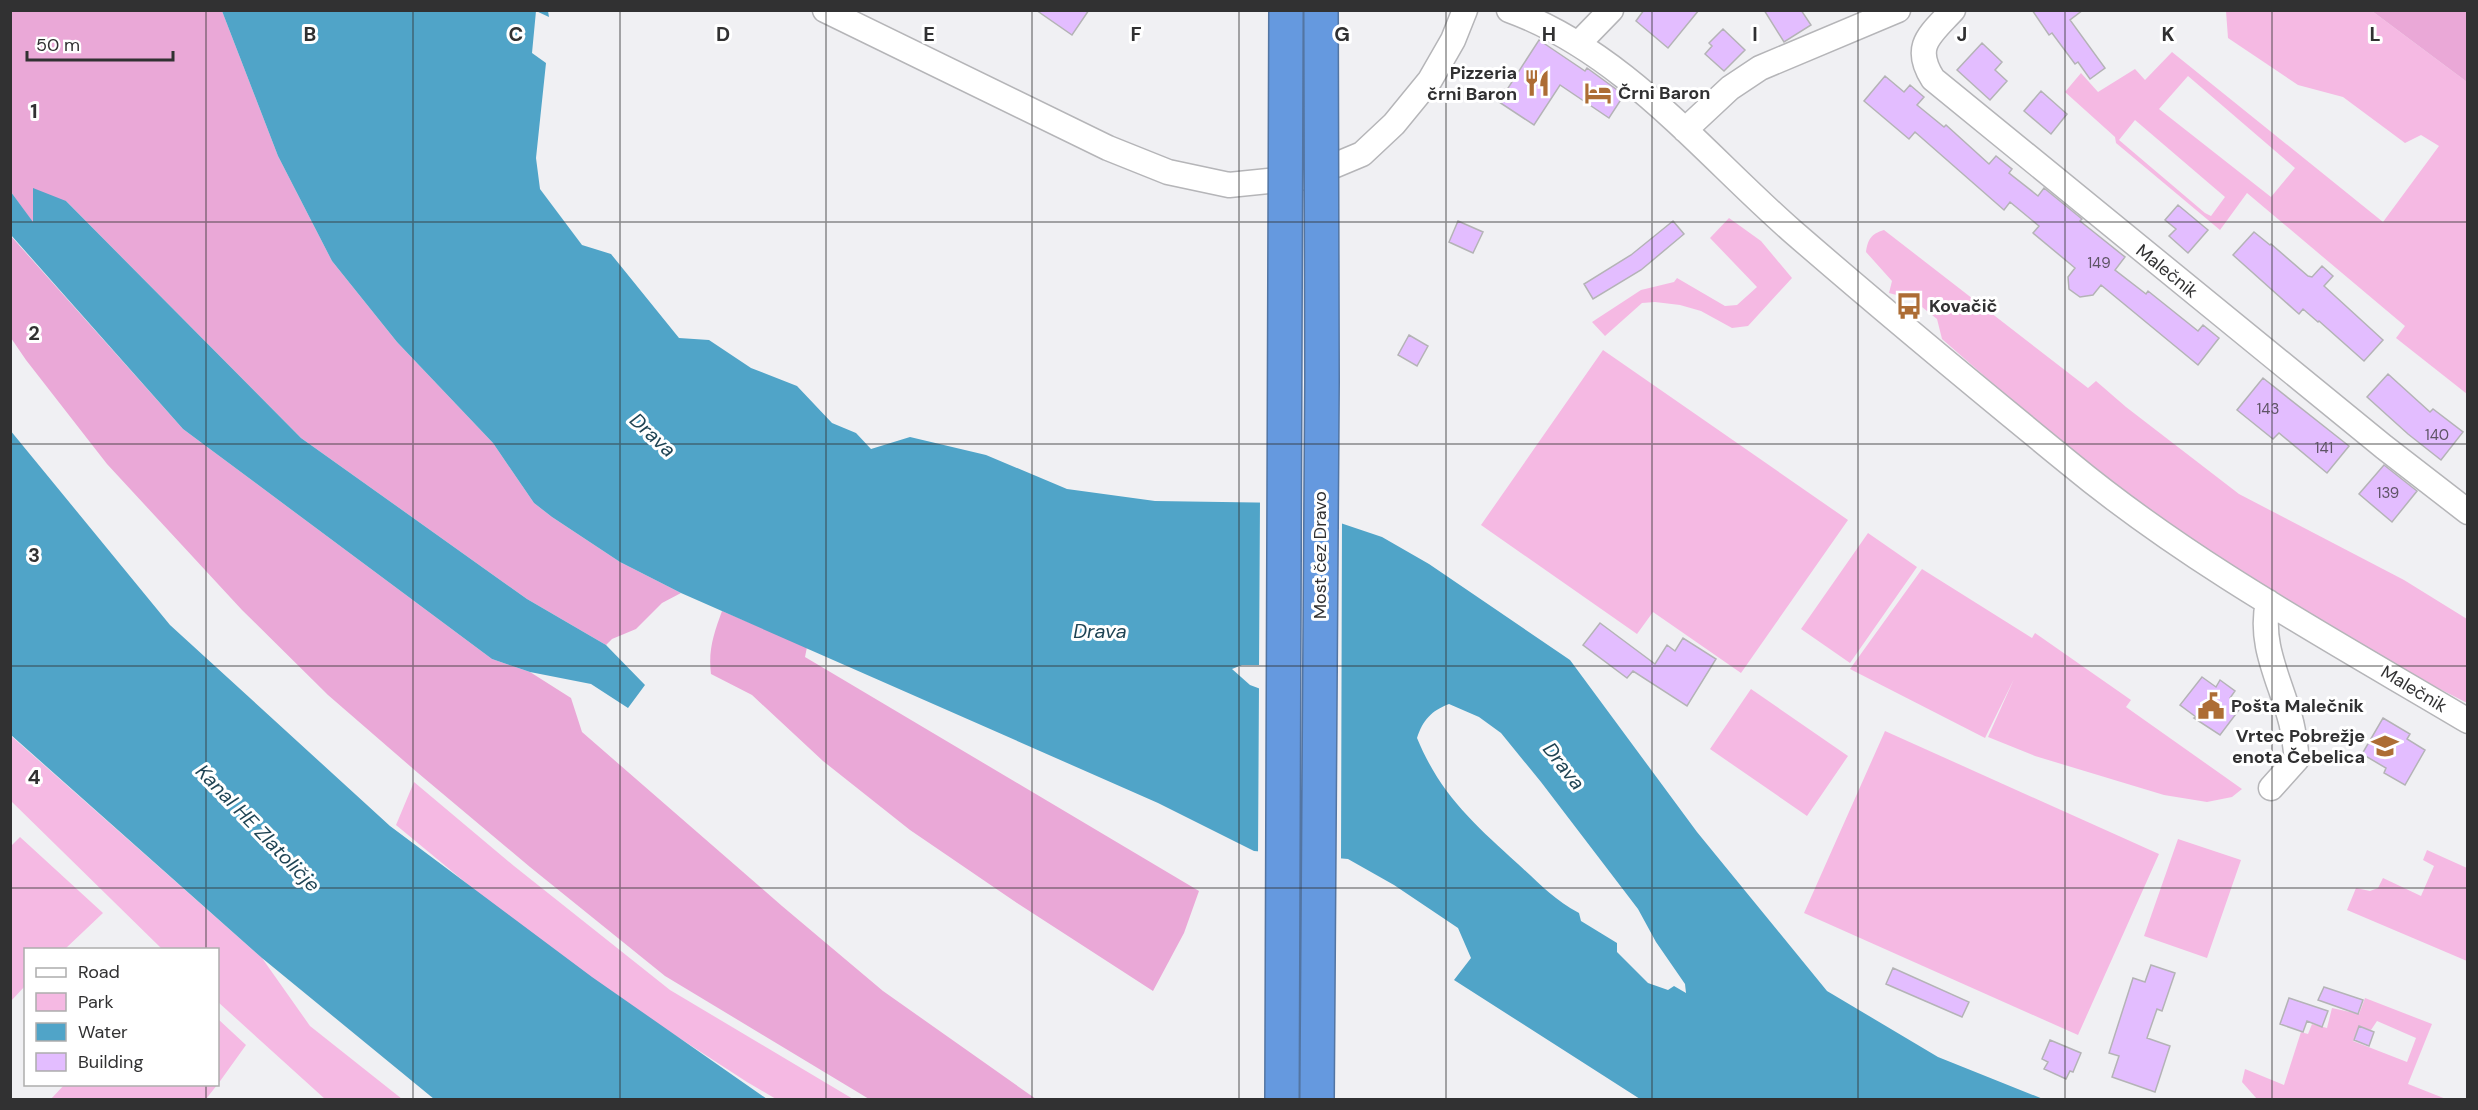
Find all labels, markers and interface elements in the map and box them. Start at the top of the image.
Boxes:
text: B [304,21,316,47]
text: C [509,21,523,47]
text: D [716,21,730,47]
text: E [923,21,935,47]
text: F [1130,21,1142,47]
text: G [1334,21,1350,47]
text: H [1542,21,1556,47]
text: I [1752,21,1758,47]
text: J [1957,21,1967,47]
text: K [2161,21,2175,47]
text: L [2369,21,2381,47]
scale bar [27,24,172,62]
text: 50 m [36,33,80,57]
place label: Pizzeria črni Baron [1427,61,1517,106]
restaurant icon: Pizzeria črni Baron [1522,68,1552,98]
hotel icon: Črni Baron [1583,78,1613,108]
place label: Črni Baron [1618,81,1710,105]
text: 1 [30,98,38,124]
street label: Malečnik [2131,239,2203,303]
house number: 149 [2087,253,2111,273]
bus stop icon: Kovačič [1894,291,1924,321]
place label: Kovačič [1929,294,1998,318]
text: 2 [28,320,40,346]
house number: 143 [2257,399,2279,419]
water label: Drava [625,407,681,463]
house number: 140 [2425,425,2449,445]
house number: 141 [2315,438,2333,458]
house number: 139 [2377,483,2399,503]
street label: Most čez Dravo [1308,491,1332,619]
text: 3 [28,542,40,568]
water label: Drava [1073,618,1127,644]
street label: Malečnik [2376,660,2452,718]
public building icon: Pošta Malečnik [2196,691,2226,721]
place label: Pošta Malečnik [2231,694,2365,718]
place label: Vrtec Pobrežje enota Čebelica [2232,724,2365,769]
school or university icon: Vrtec Pobrežje enota Čebelica [2370,731,2400,761]
water label: Drava [1537,737,1591,795]
water label: Kanal HE Zlatoličje [190,758,326,898]
text: 4 [28,764,41,790]
legend [24,948,219,1086]
text: Road [78,960,120,984]
text: Park [78,990,114,1014]
text: Water [78,1020,128,1044]
text: Building [78,1050,143,1074]

